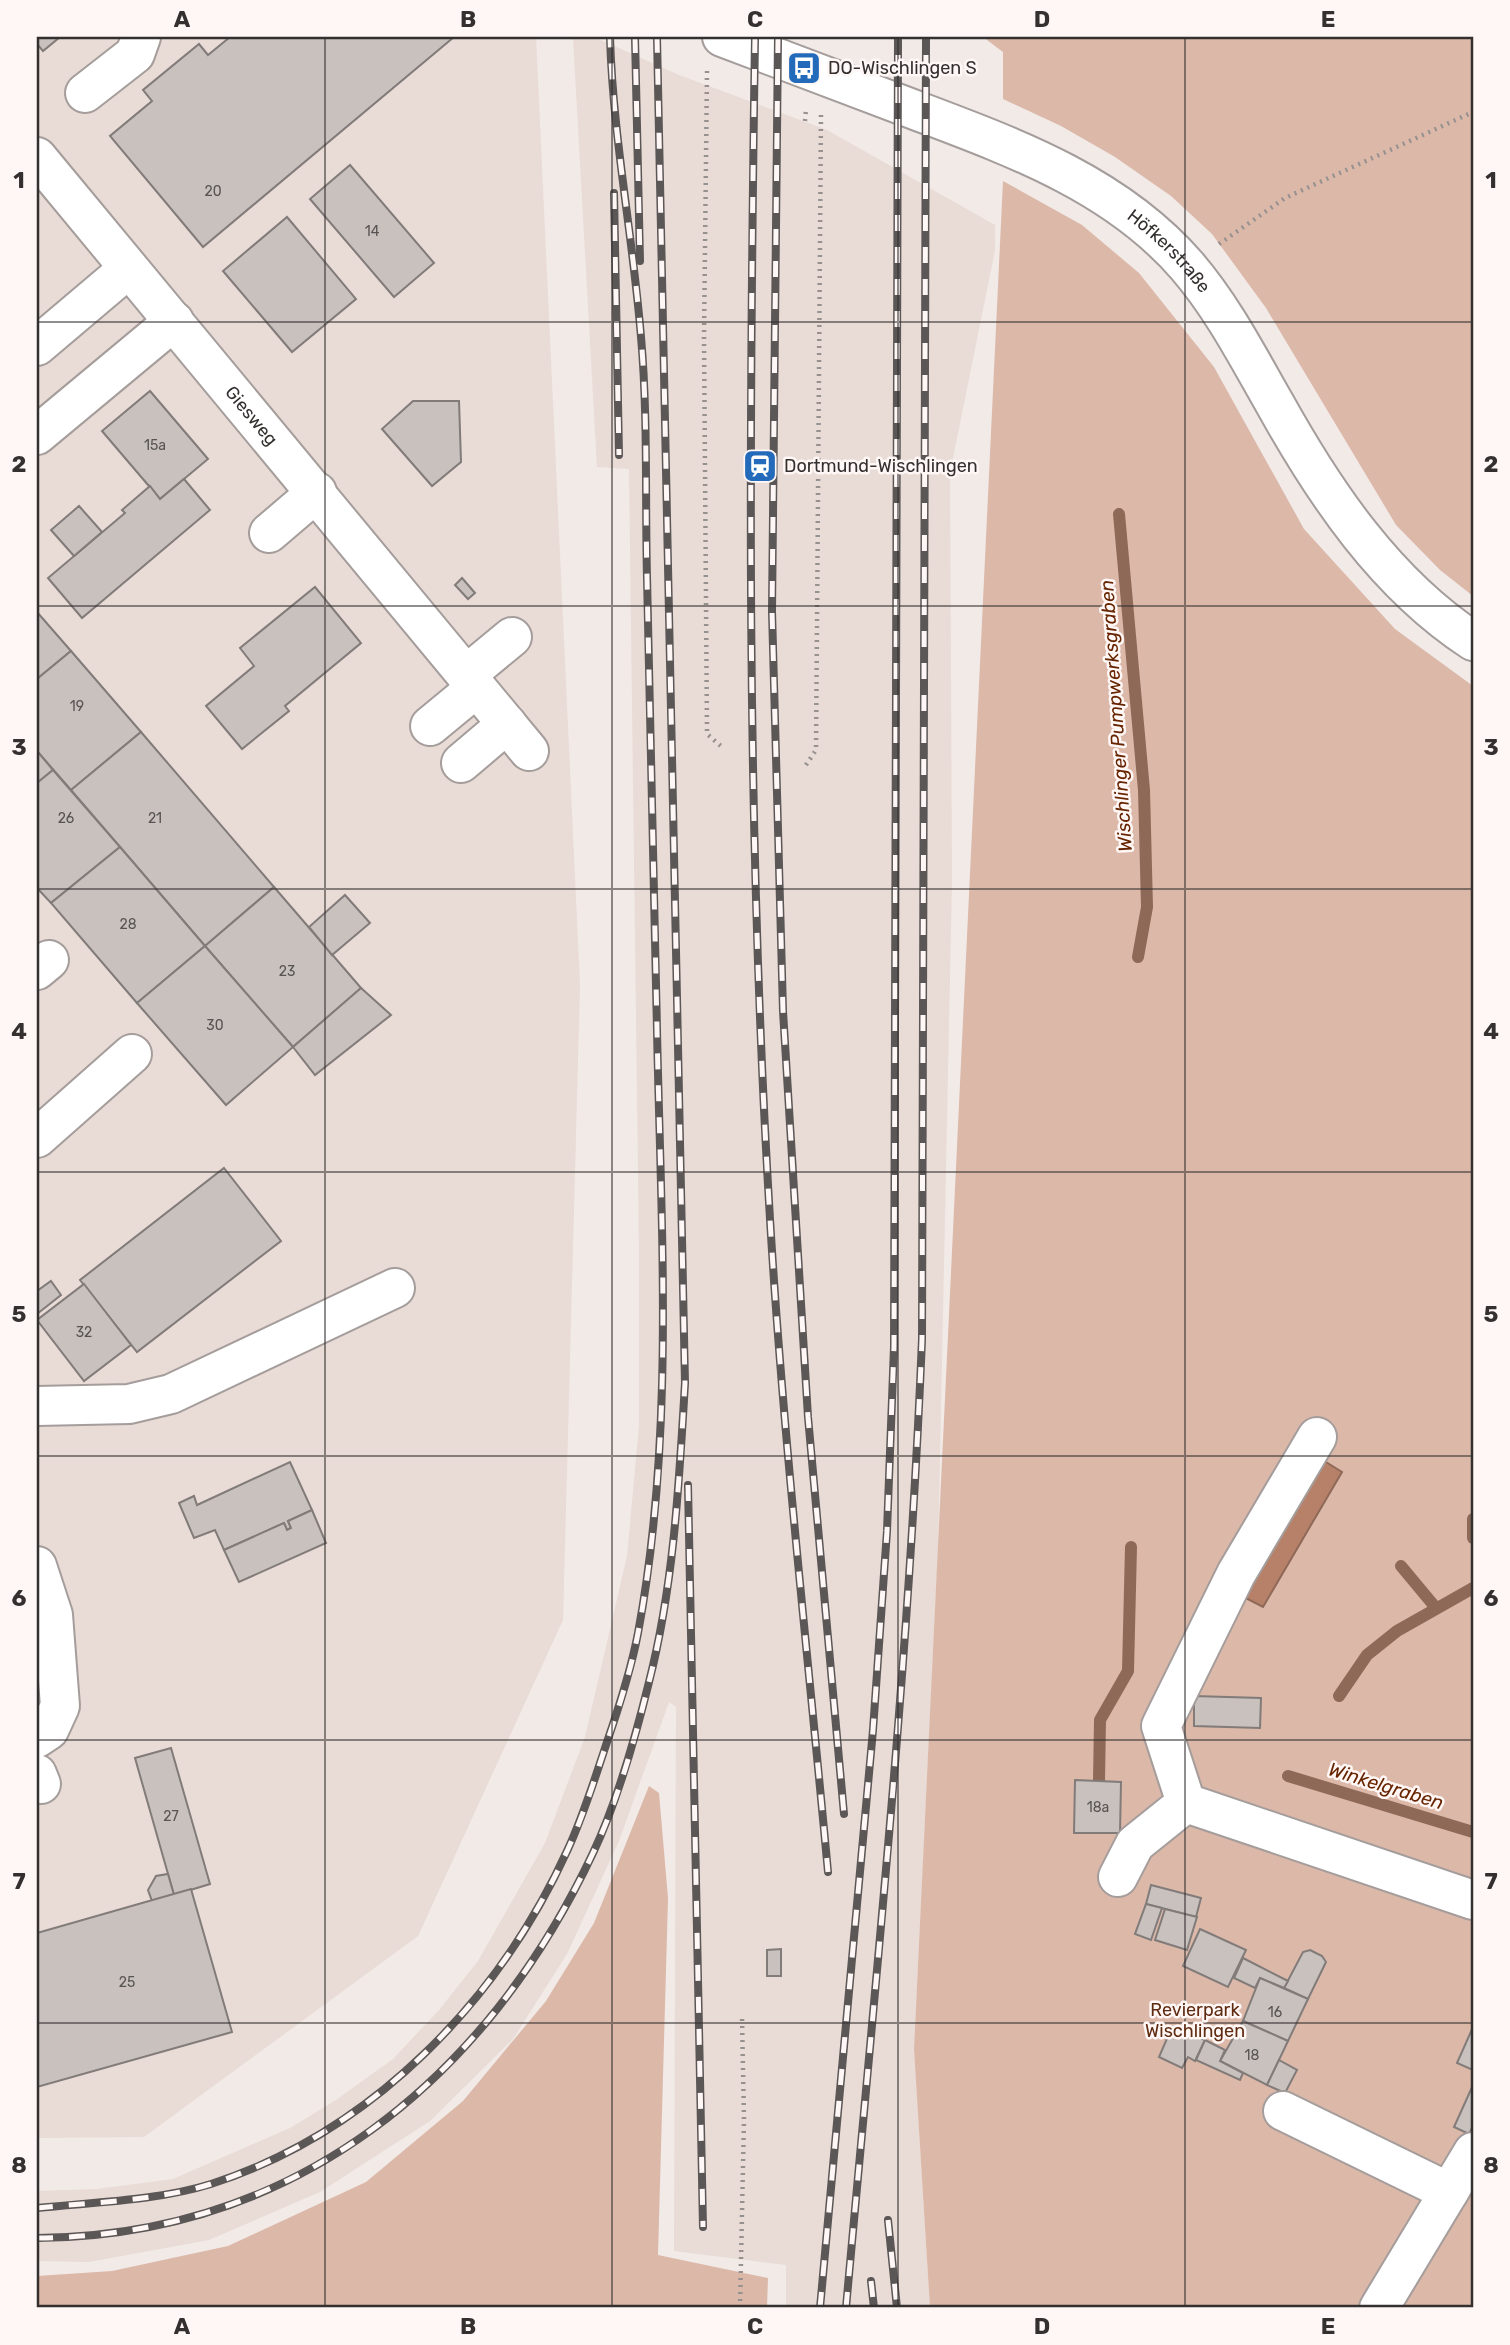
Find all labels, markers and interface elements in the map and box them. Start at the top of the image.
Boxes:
text: A [174,5,191,33]
text: B [460,5,476,33]
text: C [747,5,763,33]
text: D [1034,5,1050,33]
text: E [1321,5,1335,33]
bus stop icon: DO-Wischlingen S [785,49,823,87]
place label: DO-Wischlingen S [828,57,977,79]
text: 1 [13,166,25,194]
text: 1 [1485,166,1497,194]
house number: 20 [204,183,222,200]
street label: Höfkerstraße [1123,204,1215,297]
house number: 14 [365,223,380,240]
street label: Giesweg [220,382,282,450]
house number: 15a [144,437,166,454]
station icon: Dortmund-Wischlingen [741,447,779,485]
text: 2 [12,450,26,478]
text: 2 [1484,450,1498,478]
place label: Dortmund-Wischlingen [784,455,978,477]
water label: Wischlinger Pumpwerksgraben [1095,579,1137,853]
house number: 19 [70,698,84,715]
text: 3 [11,733,27,761]
text: 3 [1483,733,1499,761]
house number: 26 [58,810,74,827]
house number: 21 [148,810,162,827]
house number: 28 [119,916,137,933]
house number: 23 [279,963,295,980]
text: 4 [11,1017,27,1045]
house number: 30 [206,1017,224,1034]
text: 4 [1483,1017,1499,1045]
text: 5 [12,1300,27,1328]
text: 5 [1484,1300,1499,1328]
house number: 32 [76,1324,92,1341]
text: 6 [12,1584,27,1612]
text: 6 [1484,1584,1499,1612]
water label: Winkelgraben [1326,1758,1446,1814]
house number: 18a [1087,1799,1109,1816]
house number: 27 [163,1808,179,1825]
text: 7 [12,1867,26,1895]
text: 7 [1484,1867,1498,1895]
house number: 25 [119,1974,135,1991]
park label: Revierpark Wischlingen [1145,1999,1245,2042]
house number: 16 [1268,2004,1282,2021]
house number: 18 [1245,2047,1260,2064]
text: 8 [11,2151,27,2179]
text: 8 [1483,2151,1499,2179]
text: A [174,2312,191,2340]
text: B [460,2312,476,2340]
text: C [747,2312,763,2340]
text: D [1034,2312,1050,2340]
text: E [1321,2312,1335,2340]

